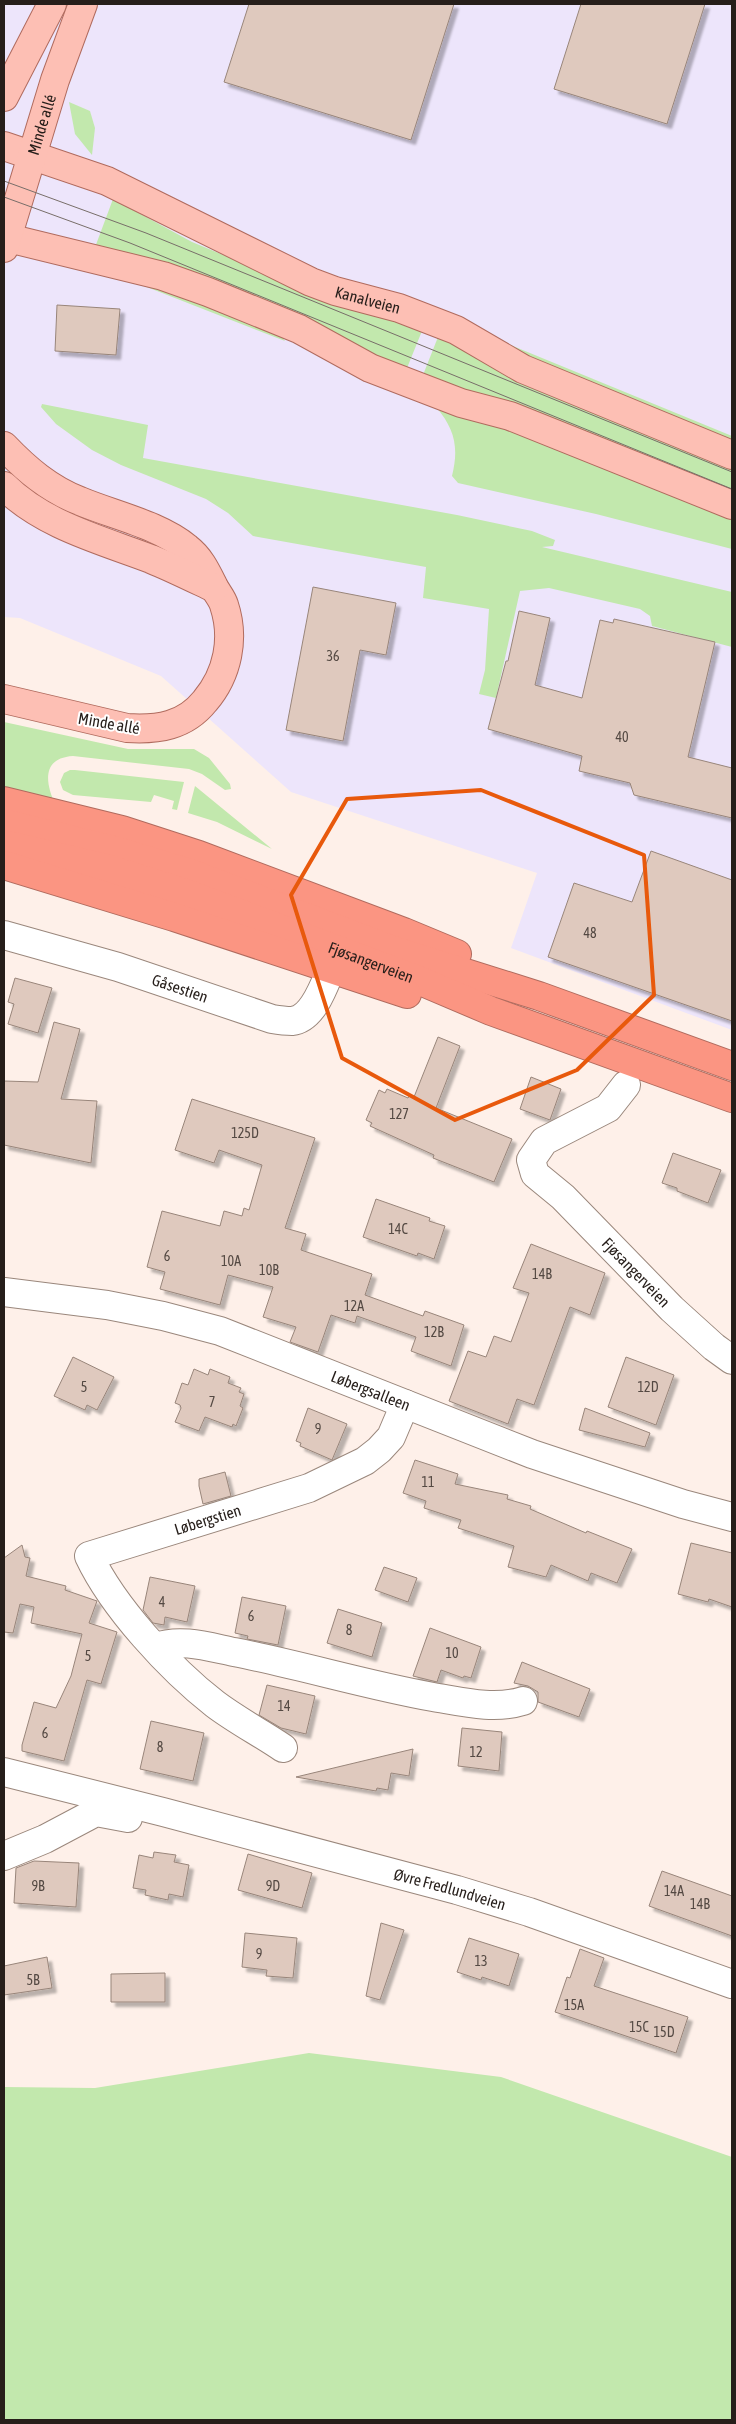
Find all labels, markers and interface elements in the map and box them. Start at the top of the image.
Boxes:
street label: Minde allé [24,92,59,157]
street label: Kanalveien [333,282,402,317]
house number: 36 [326,648,340,664]
street label: Minde allé [77,709,141,737]
house number: 40 [615,729,629,745]
house number: 48 [583,925,597,941]
street label: Fjøsangerveien [326,938,416,986]
street label: Gåsestien [150,970,210,1006]
house number: 127 [389,1106,409,1122]
house number: 125D [231,1125,259,1141]
house number: 14C [388,1221,408,1237]
street label: Fjøsangerveien [599,1234,674,1311]
house number: 6 [164,1248,171,1264]
house number: 10A [221,1253,241,1269]
house number: 10B [259,1262,279,1278]
house number: 14B [532,1266,552,1282]
house number: 12A [344,1298,364,1314]
house number: 12B [424,1324,444,1340]
street label: Løbergsalleen [329,1367,413,1414]
house number: 5 [81,1379,87,1395]
house number: 12D [638,1379,659,1395]
house number: 7 [209,1394,215,1410]
house number: 9 [315,1421,321,1437]
house number: 11 [421,1474,435,1490]
street label: Løbergstien [172,1501,243,1538]
house number: 4 [159,1594,166,1610]
house number: 6 [248,1608,255,1624]
house number: 8 [346,1622,353,1638]
house number: 10 [445,1645,459,1661]
house number: 5 [85,1648,91,1664]
house number: 14 [277,1698,291,1714]
house number: 6 [42,1725,49,1741]
house number: 8 [157,1739,164,1755]
house number: 12 [469,1744,483,1760]
street label: Øvre Fredlundveien [392,1865,508,1913]
house number: 9B [31,1878,45,1894]
house number: 9D [266,1878,280,1894]
house number: 14A [664,1883,684,1899]
house number: 14B [690,1896,710,1912]
house number: 9 [256,1946,262,1962]
house number: 13 [474,1953,488,1969]
house number: 5B [26,1972,40,1988]
house number: 15A [564,1997,584,2013]
house number: 15C [629,2019,649,2035]
house number: 15D [654,2024,675,2040]

